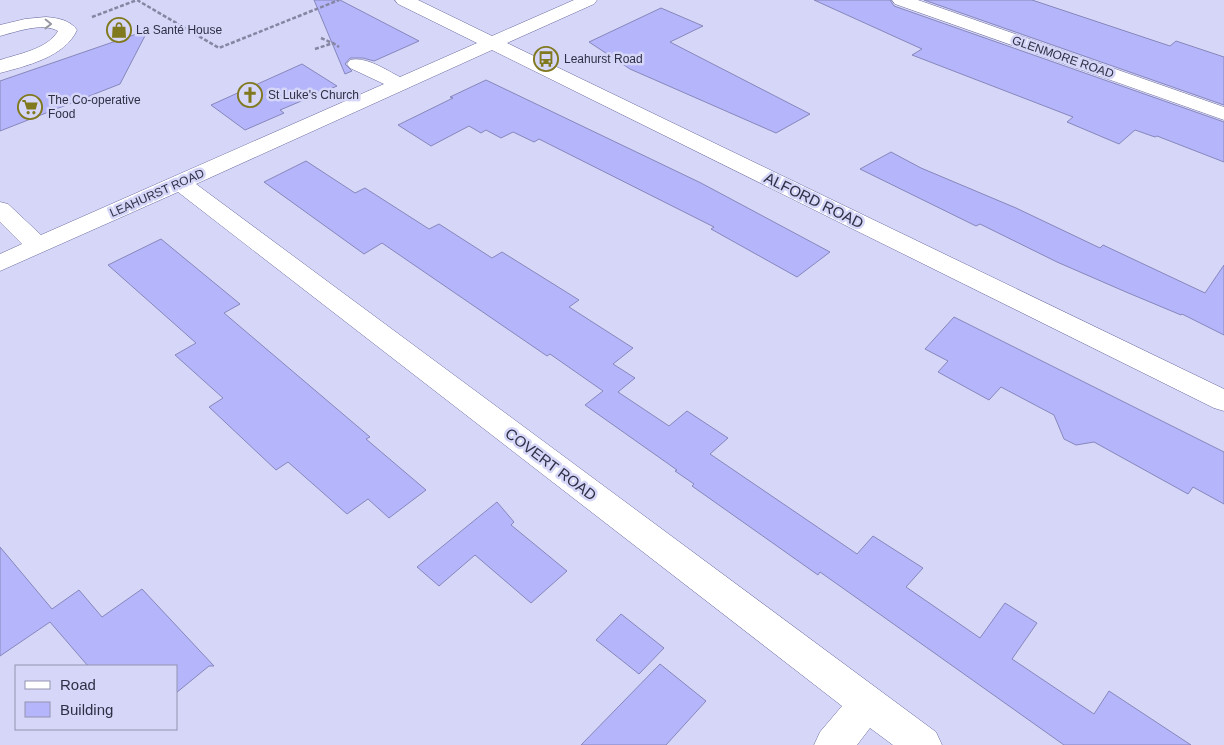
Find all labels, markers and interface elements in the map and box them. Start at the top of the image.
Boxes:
shop icon: La Santé House [106,17,132,43]
one-way arrow [44,18,52,29]
place label: La Santé House [136,23,222,37]
street label: GLENMORE ROAD [1010,33,1116,81]
bus stop icon: Leahurst Road [533,46,559,72]
place label: Leahurst Road [564,52,643,66]
church icon: St Luke's Church [237,82,263,108]
place label: St Luke's Church [268,88,359,102]
place label: The Co-operative Food [48,93,141,121]
supermarket icon: The Co-operative Food [17,94,43,120]
street label: LEAHURST ROAD [108,166,207,220]
street label: ALFORD ROAD [762,169,867,231]
street label: COVERT ROAD [502,424,600,504]
legend [15,665,178,730]
text: Road [60,676,96,693]
text: Building [60,701,113,718]

